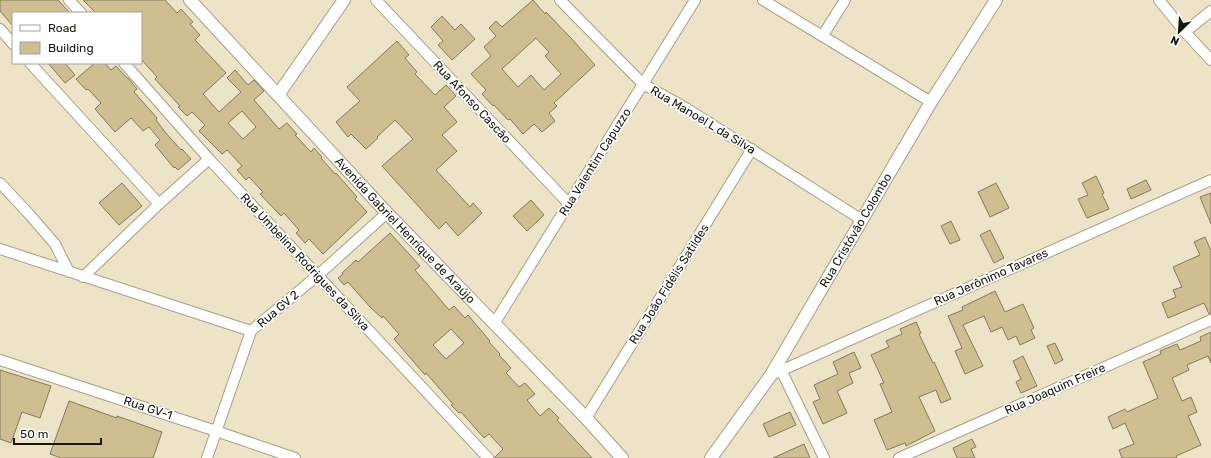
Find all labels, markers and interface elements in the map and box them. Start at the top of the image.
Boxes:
legend [12,12,142,64]
north arrow [1159,12,1199,52]
text: Road [48,21,76,35]
text: N [1169,33,1181,48]
text: Building [48,41,94,55]
street label: Rua Afonso Cascão [430,58,514,146]
street label: Rua Manoel L da Silva [648,83,758,157]
street label: Rua Valentim Capuzzo [556,106,634,218]
street label: Avenida Gabriel Henrique de Araújo [332,154,478,306]
street label: Rua Cristóvão Colombo [817,171,895,290]
street label: Rua Umbelina Rodrigues da Silva [238,190,372,334]
street label: Rua João Fidélis Satildes [626,221,712,347]
street label: Rua Jerônimo Tavares [932,246,1050,308]
street label: Rua GV 2 [254,288,302,330]
street label: Rua Joaquim Freire [1002,360,1108,418]
street label: Rua GV-1 [122,394,174,422]
scale bar [14,420,101,446]
text: 50 m [20,427,48,441]

